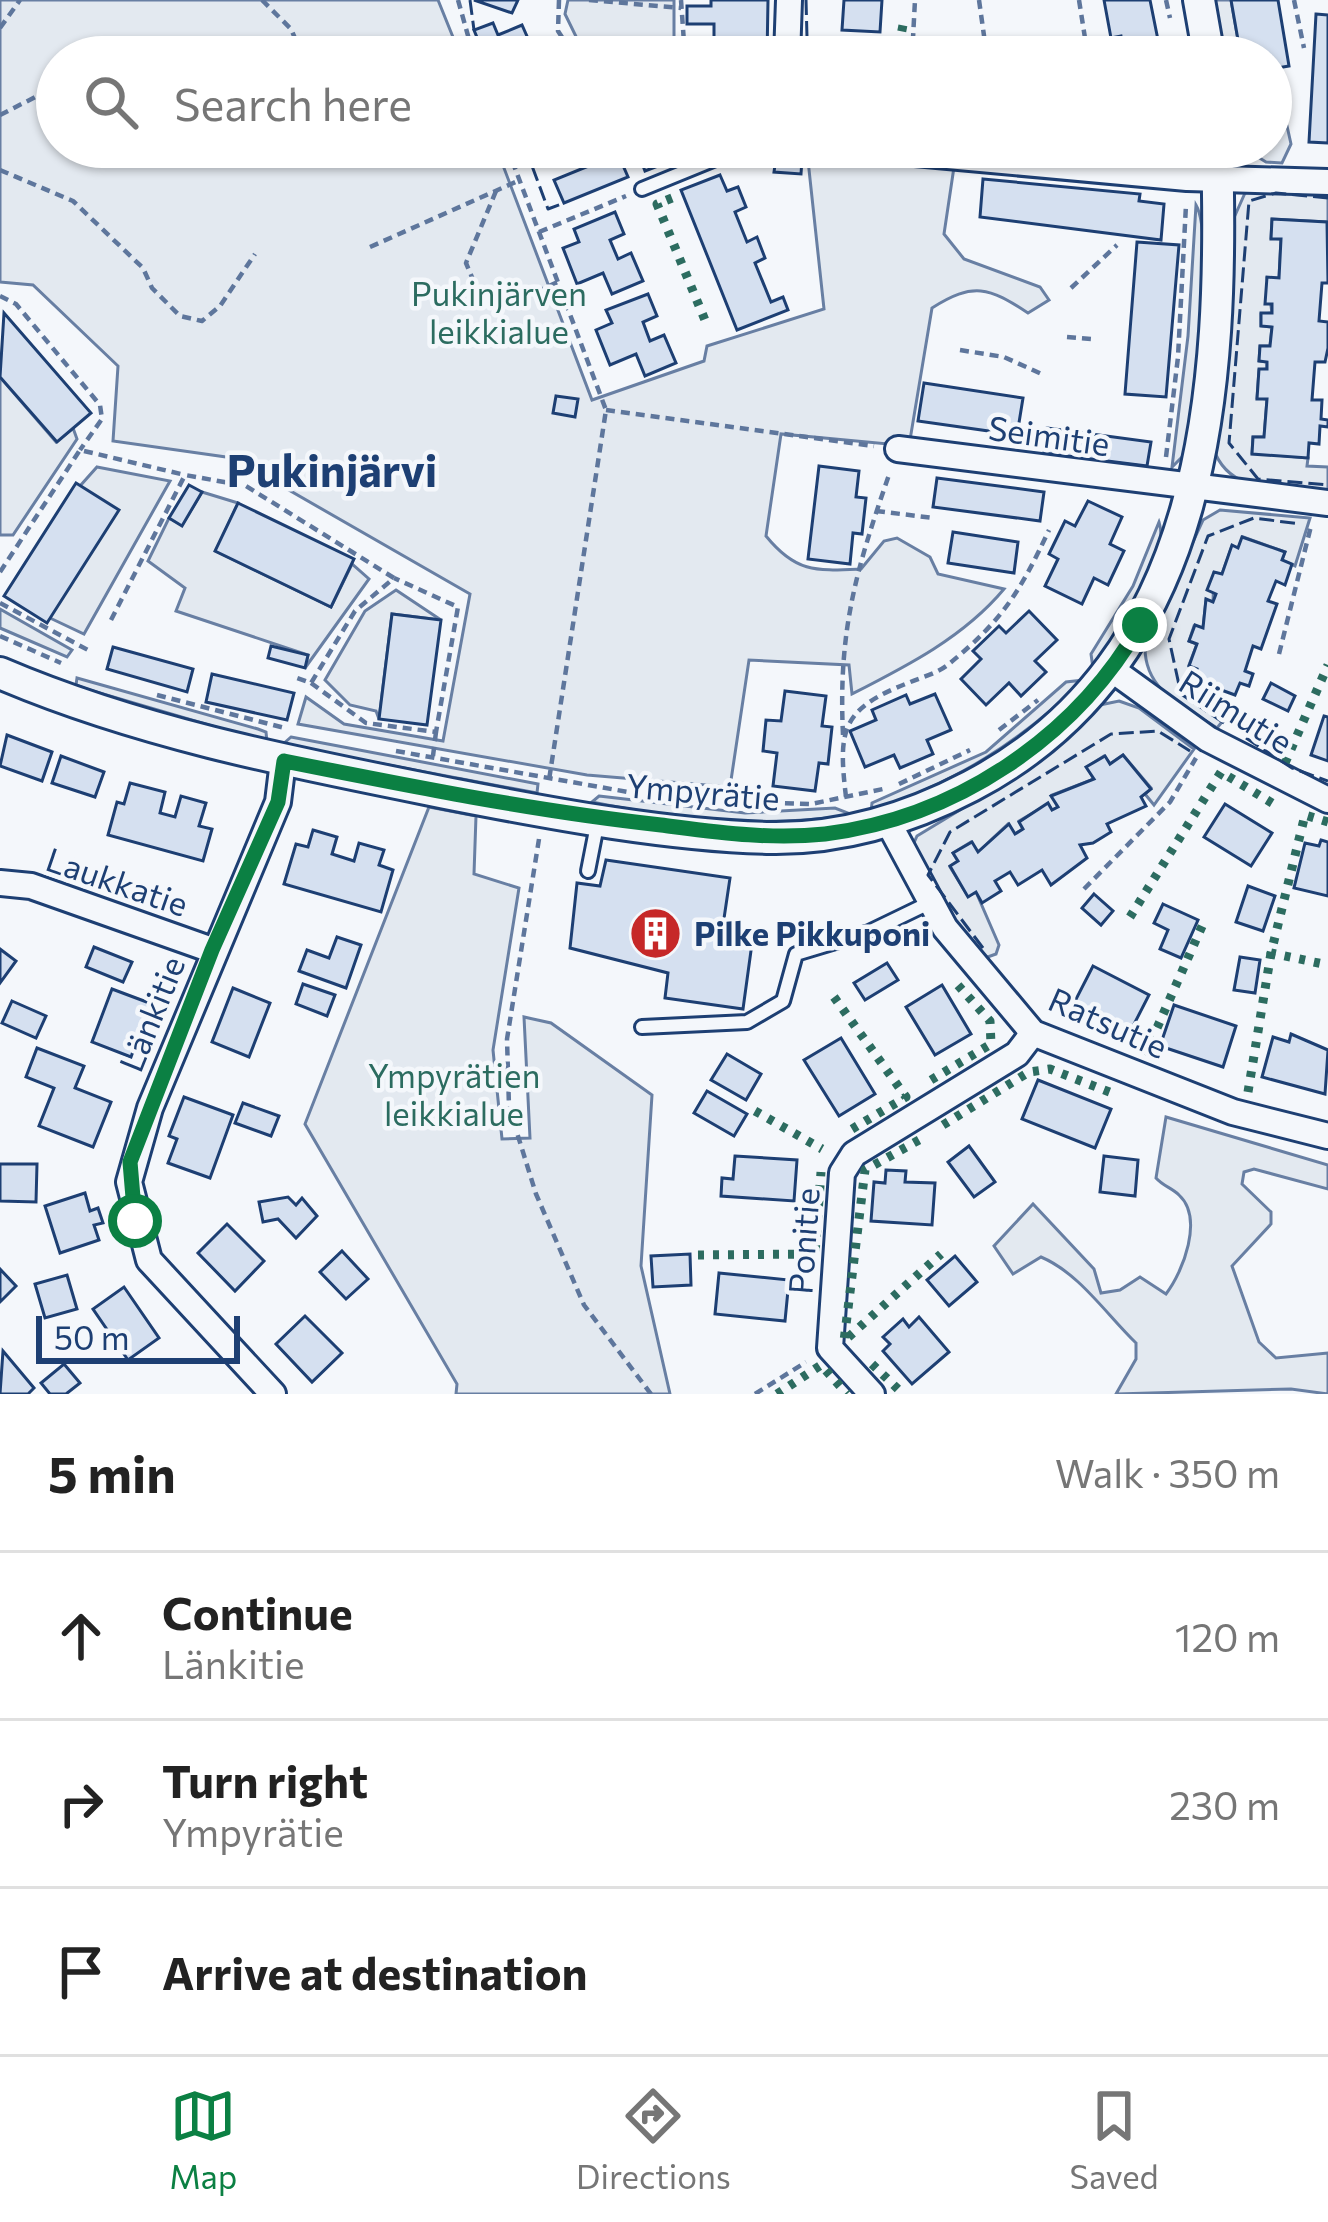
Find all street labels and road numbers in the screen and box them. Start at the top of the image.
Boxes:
street label: Seimitie [986,406,1112,463]
street label: Riimutie [1173,660,1301,761]
street label: Ympyrätie [625,763,782,818]
street label: Laukkatie [41,837,194,924]
street label: Länkitie [109,950,192,1077]
street label: Ratsutie [1043,977,1174,1066]
street label: Ponitie [778,1186,827,1296]

